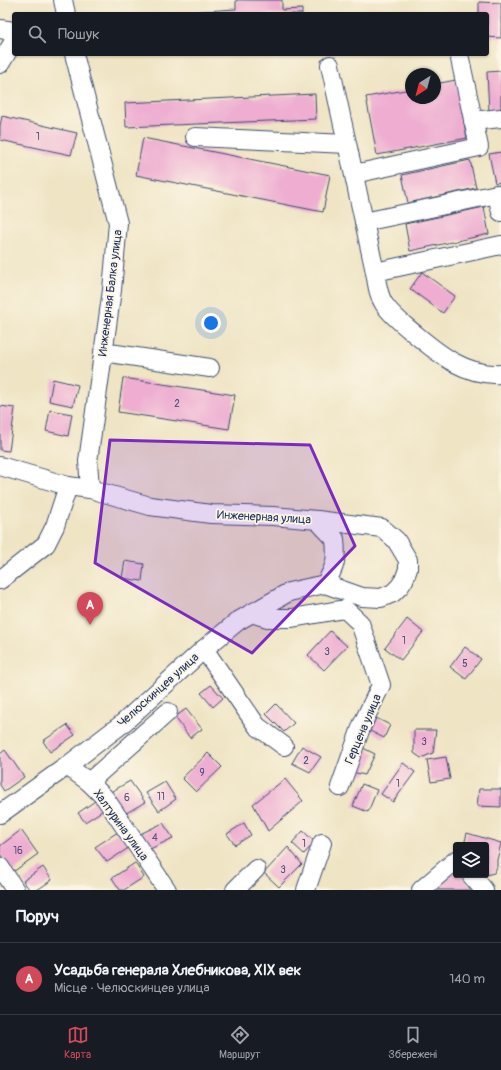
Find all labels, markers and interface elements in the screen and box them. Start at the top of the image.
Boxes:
search box [12,12,489,56]
icon: search [26,23,48,45]
text: Пошук [58,25,100,44]
north arrow [405,68,441,104]
house number: 1 [36,131,40,143]
street label: Инженерная Балка улица [95,228,126,357]
your location [201,313,221,333]
house number: 2 [174,398,180,410]
street label: Инженерная улица [217,508,312,527]
pin: A [77,592,103,625]
house number: 1 [402,635,406,647]
house number: 3 [324,646,330,658]
street label: Челюскинцев улица [115,650,202,731]
house number: 5 [462,658,468,670]
street label: Герцена улица [342,691,385,767]
house number: 3 [421,736,427,748]
house number: 2 [303,755,309,767]
house number: 9 [199,767,205,779]
house number: 1 [396,778,400,790]
street label: Халтурина улица [90,787,152,864]
house number: 11 [157,791,165,803]
house number: 6 [124,792,130,804]
house number: 4 [152,832,158,844]
house number: 1 [302,838,306,850]
map controls [453,842,489,878]
button: layers [453,842,489,878]
house number: 16 [13,845,23,857]
house number: 3 [280,864,286,876]
text: Поруч [16,906,59,927]
text: Усадьба генерала Хлебникова, XIX век [54,961,301,980]
text: A [25,971,33,987]
text: 140 m [449,971,485,987]
text: Місце · Челюскинцев улица [54,980,210,996]
tab: Карта [64,1024,91,1061]
tab: Маршрут [219,1024,260,1061]
tab: Збережені [388,1024,437,1061]

